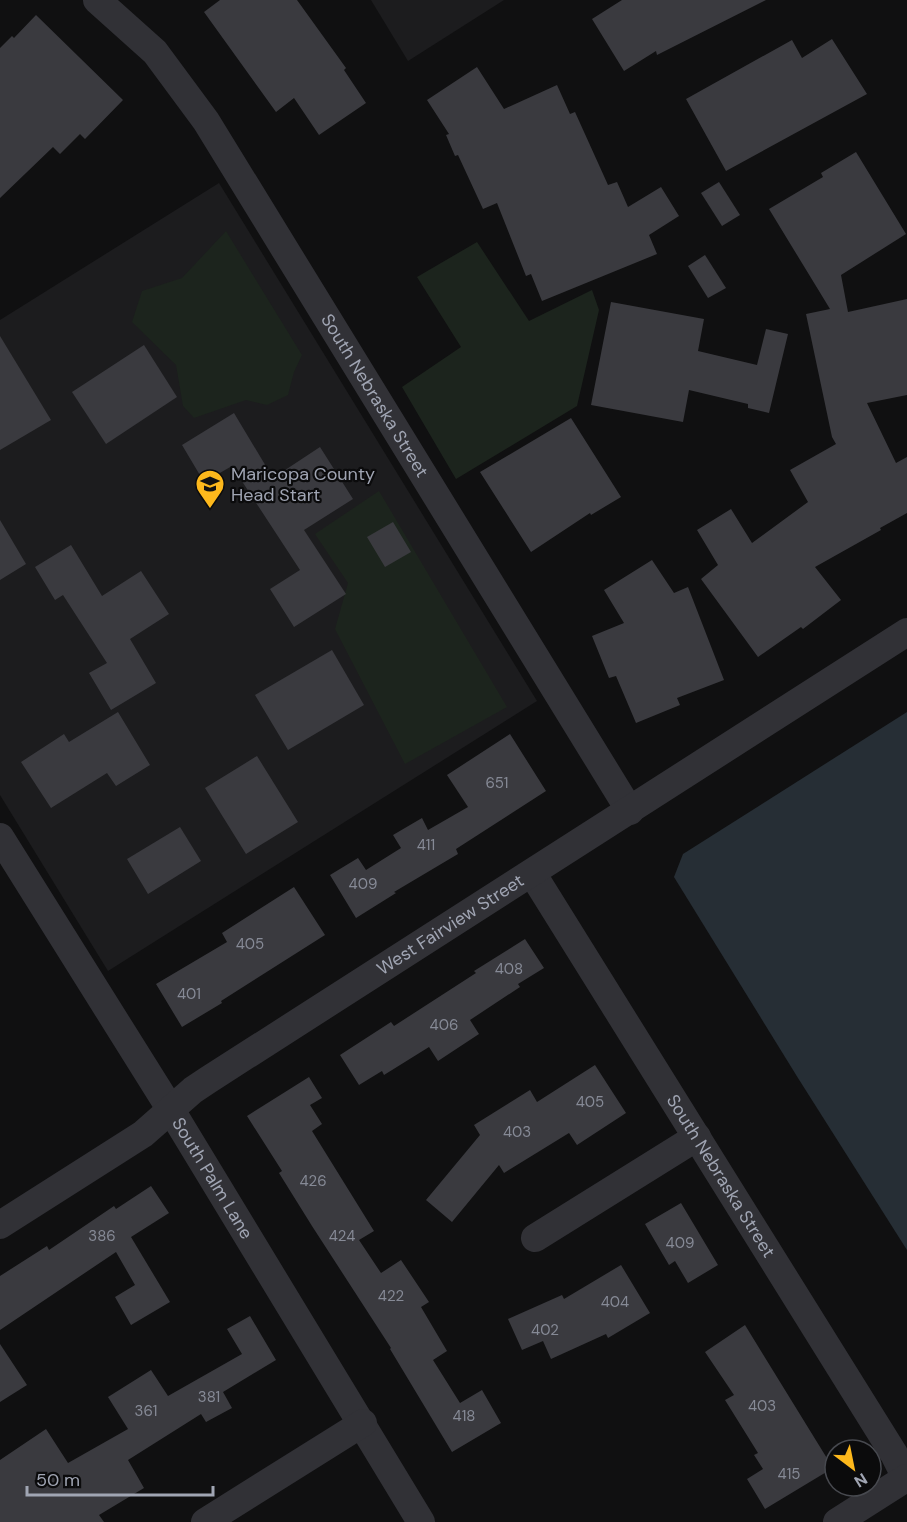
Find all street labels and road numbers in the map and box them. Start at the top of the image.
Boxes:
street label: South Nebraska Street [315,309,434,482]
street label: West Fairview Street [372,869,529,981]
street label: South Nebraska Street [661,1090,781,1262]
street label: South Palm Lane [166,1113,259,1244]

